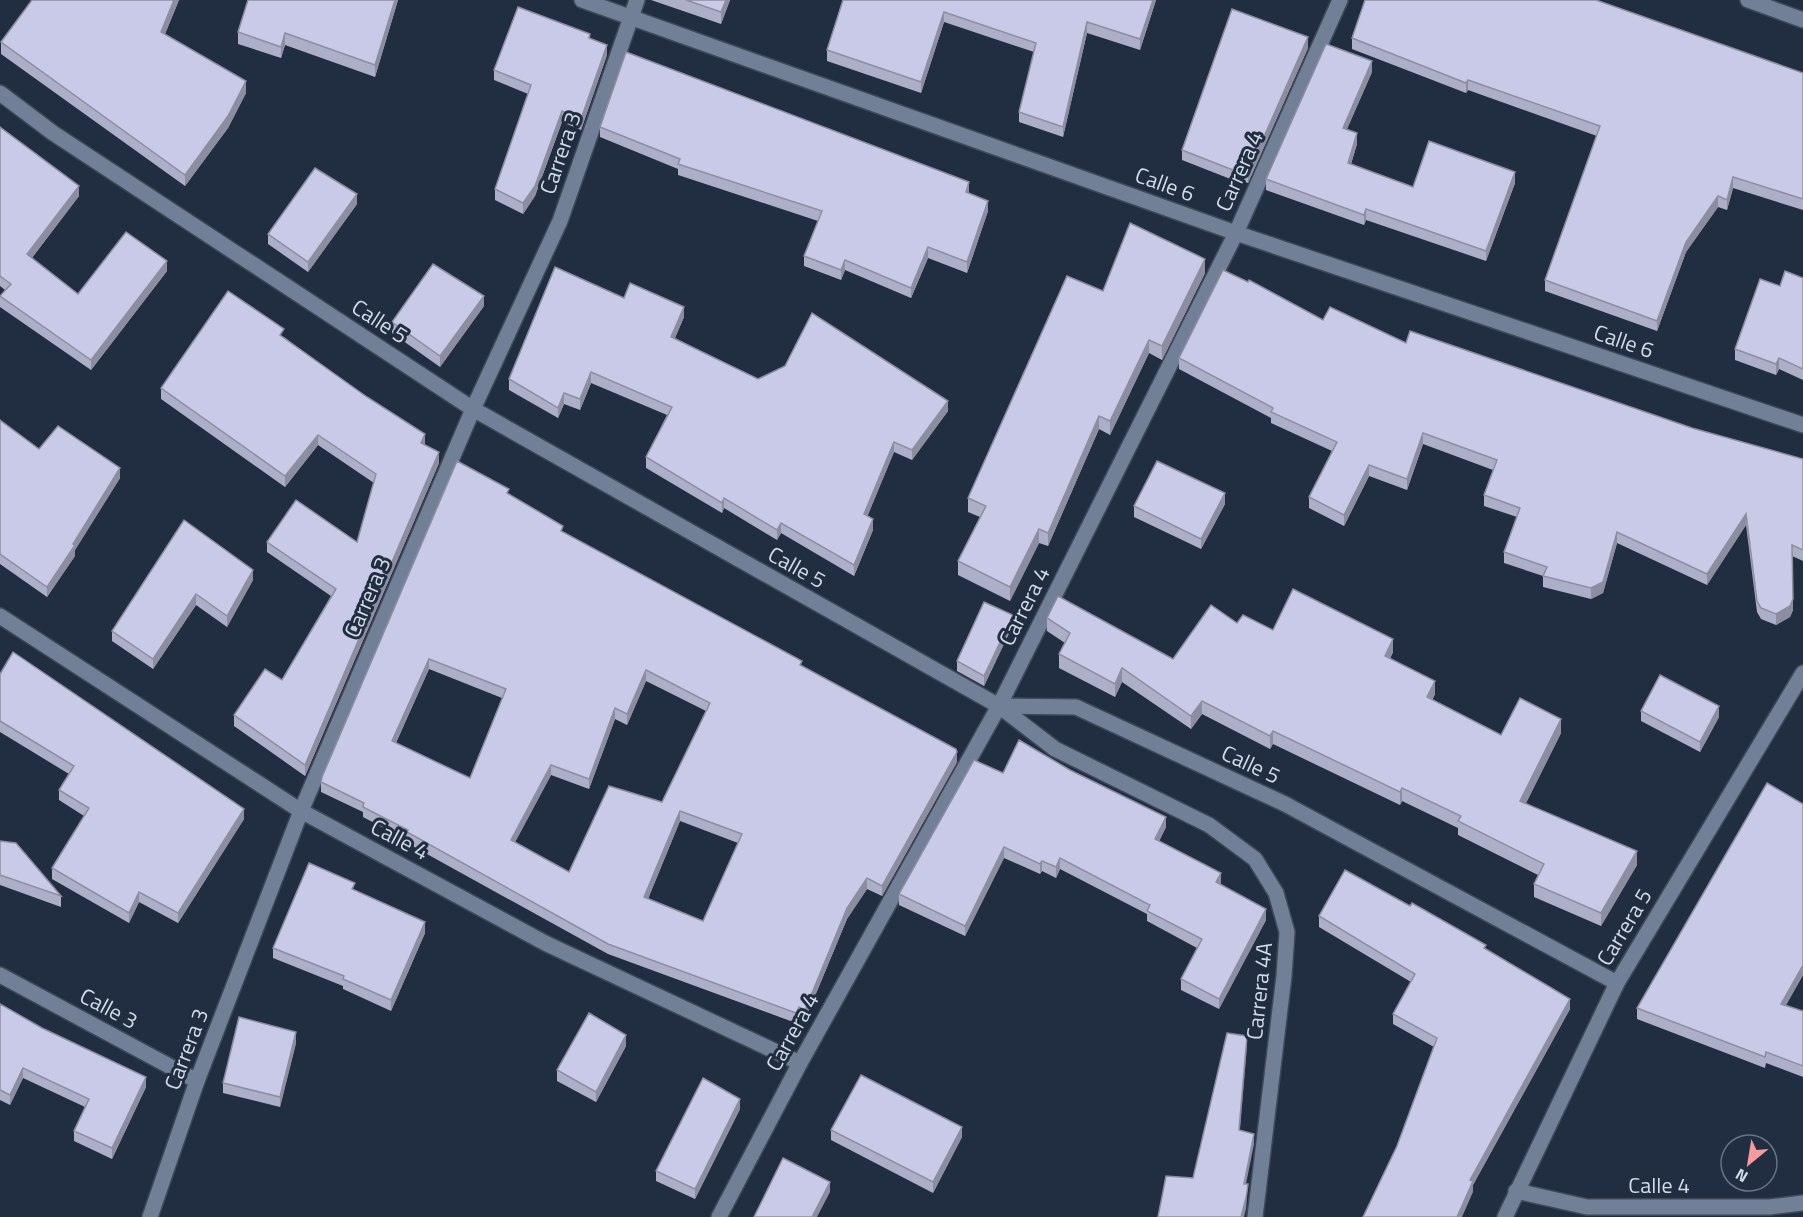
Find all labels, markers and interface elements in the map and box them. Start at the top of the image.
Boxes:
street label: Carrera 3 [530,107,590,199]
street label: Carrera 4 [1206,125,1272,217]
street label: Calle 6 [1130,158,1200,210]
street label: Calle 5 [345,290,415,352]
street label: Calle 6 [1589,315,1659,367]
street label: Calle 5 [762,537,832,597]
street label: Carrera 3 [335,551,399,643]
street label: Carrera 4 [990,560,1058,652]
street label: Calle 5 [1216,736,1286,792]
street label: Calle 4 [365,810,435,868]
street label: Carrera 5 [1588,882,1660,972]
street label: Carrera 4A [1237,940,1281,1042]
street label: Calle 3 [74,979,144,1037]
street label: Carrera 4 [757,987,827,1077]
street label: Carrera 3 [155,1003,217,1095]
north arrow [1719,1133,1779,1193]
text: N [1731,1163,1752,1189]
street label: Calle 4 [1628,1168,1690,1202]

